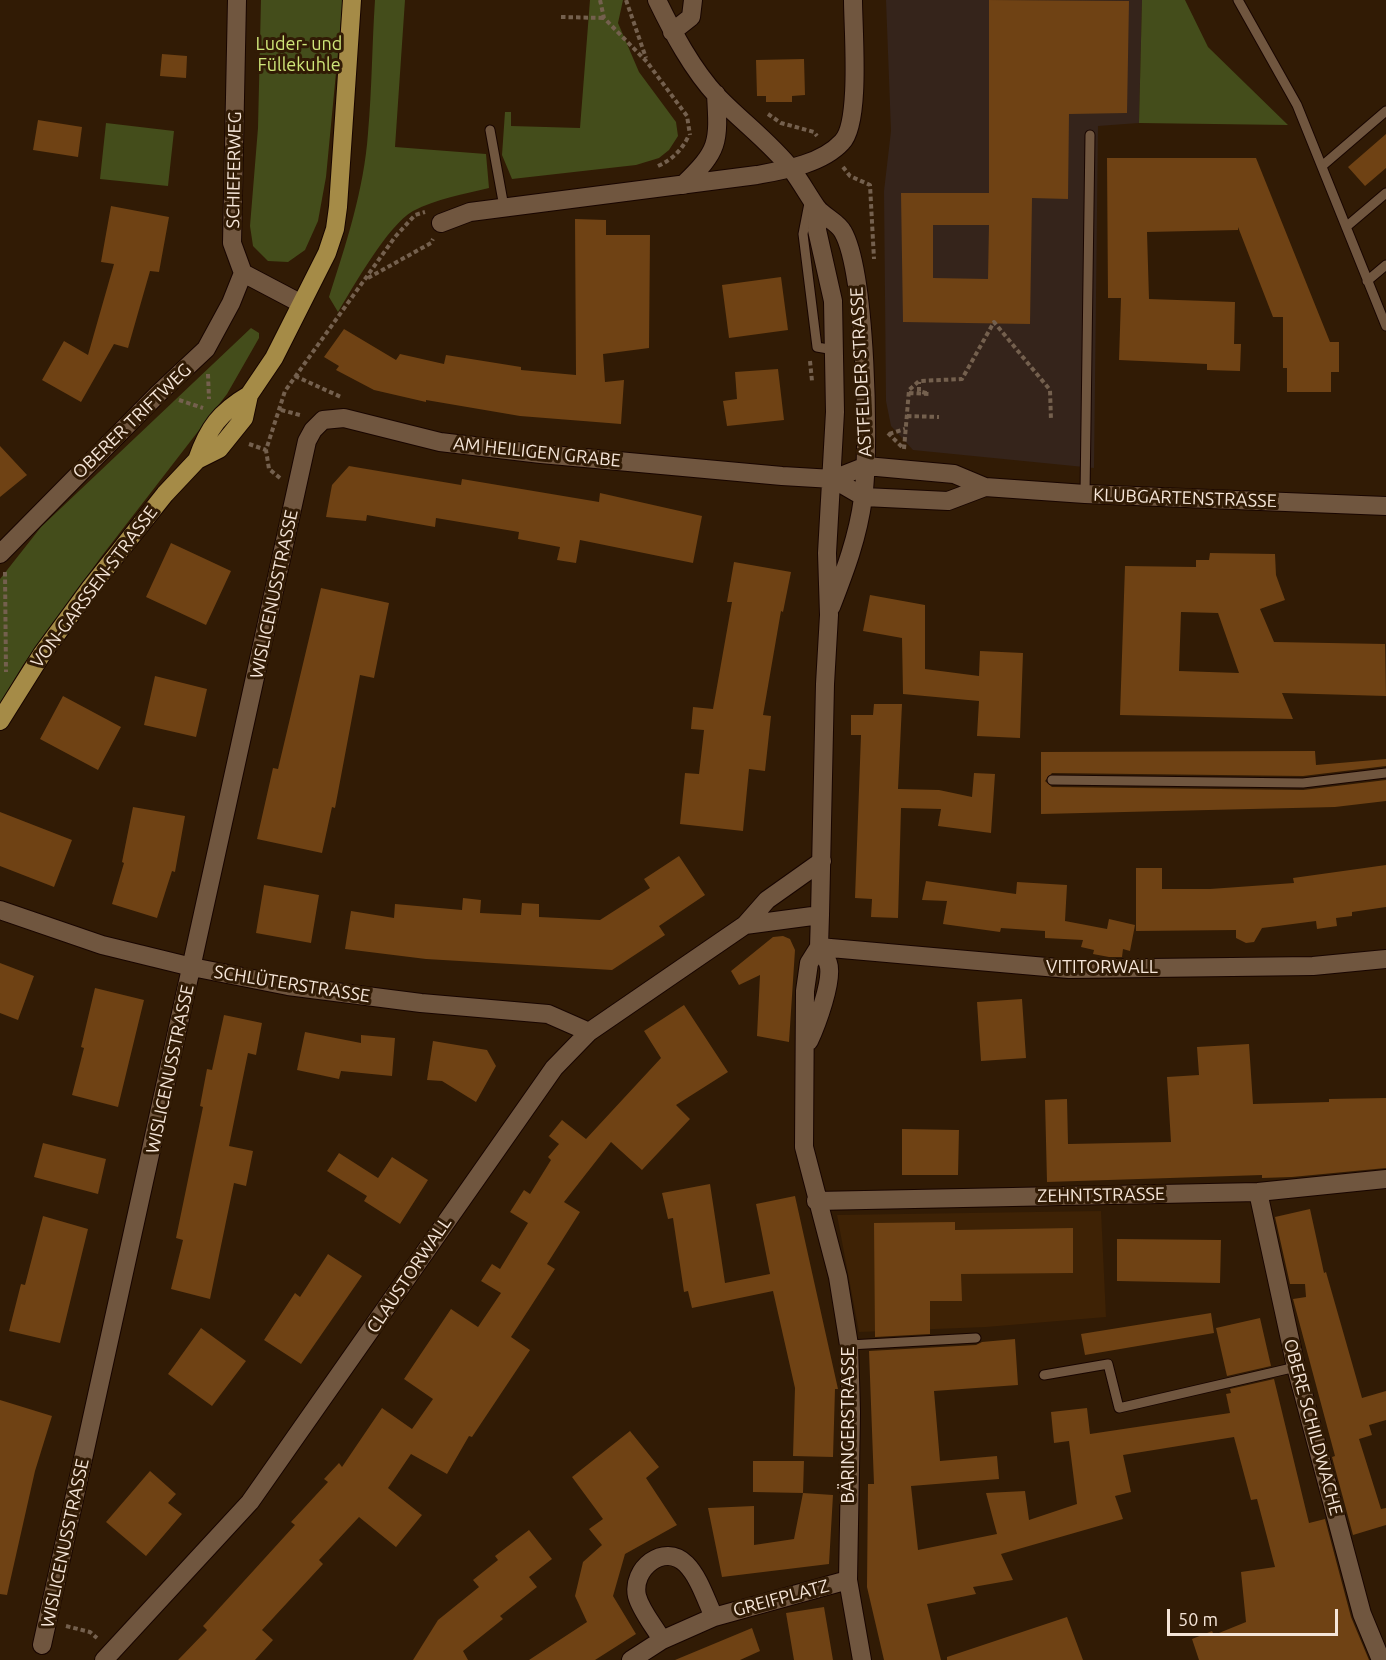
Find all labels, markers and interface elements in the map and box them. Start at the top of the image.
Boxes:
park label: Luder- und Füllekuhle [256,33,342,76]
street label: SCHIEFERWEG [222,111,246,229]
street label: ASTFELDER STRASSE [846,286,876,458]
street label: OBERER TRIFTWEG [68,359,196,483]
street label: AM HEILIGEN GRABE [452,432,622,472]
street label: KLUBGARTENSTRASSE [1093,484,1277,512]
street label: VON-GARSSEN-STRASSE [26,502,162,672]
street label: WISLICENUSSTRASSE [246,508,302,680]
street label: VITITORWALL [1046,956,1158,978]
street label: SCHLÜTERSTRASSE [212,961,372,1007]
street label: WISLICENUSSTRASSE [142,983,198,1155]
street label: ZEHNTSTRASSE [1037,1183,1165,1207]
street label: CLAUSTORWALL [362,1213,456,1337]
street label: OBERE SCHILDWACHE [1279,1336,1347,1518]
street label: BÄRINGERSTRASSE [837,1346,859,1504]
street label: WISLICENUSSTRASSE [37,1457,93,1629]
street label: GREIFPLATZ [731,1575,831,1621]
scale bar [1170,1597,1341,1635]
text: 50 m [1178,1609,1218,1629]

